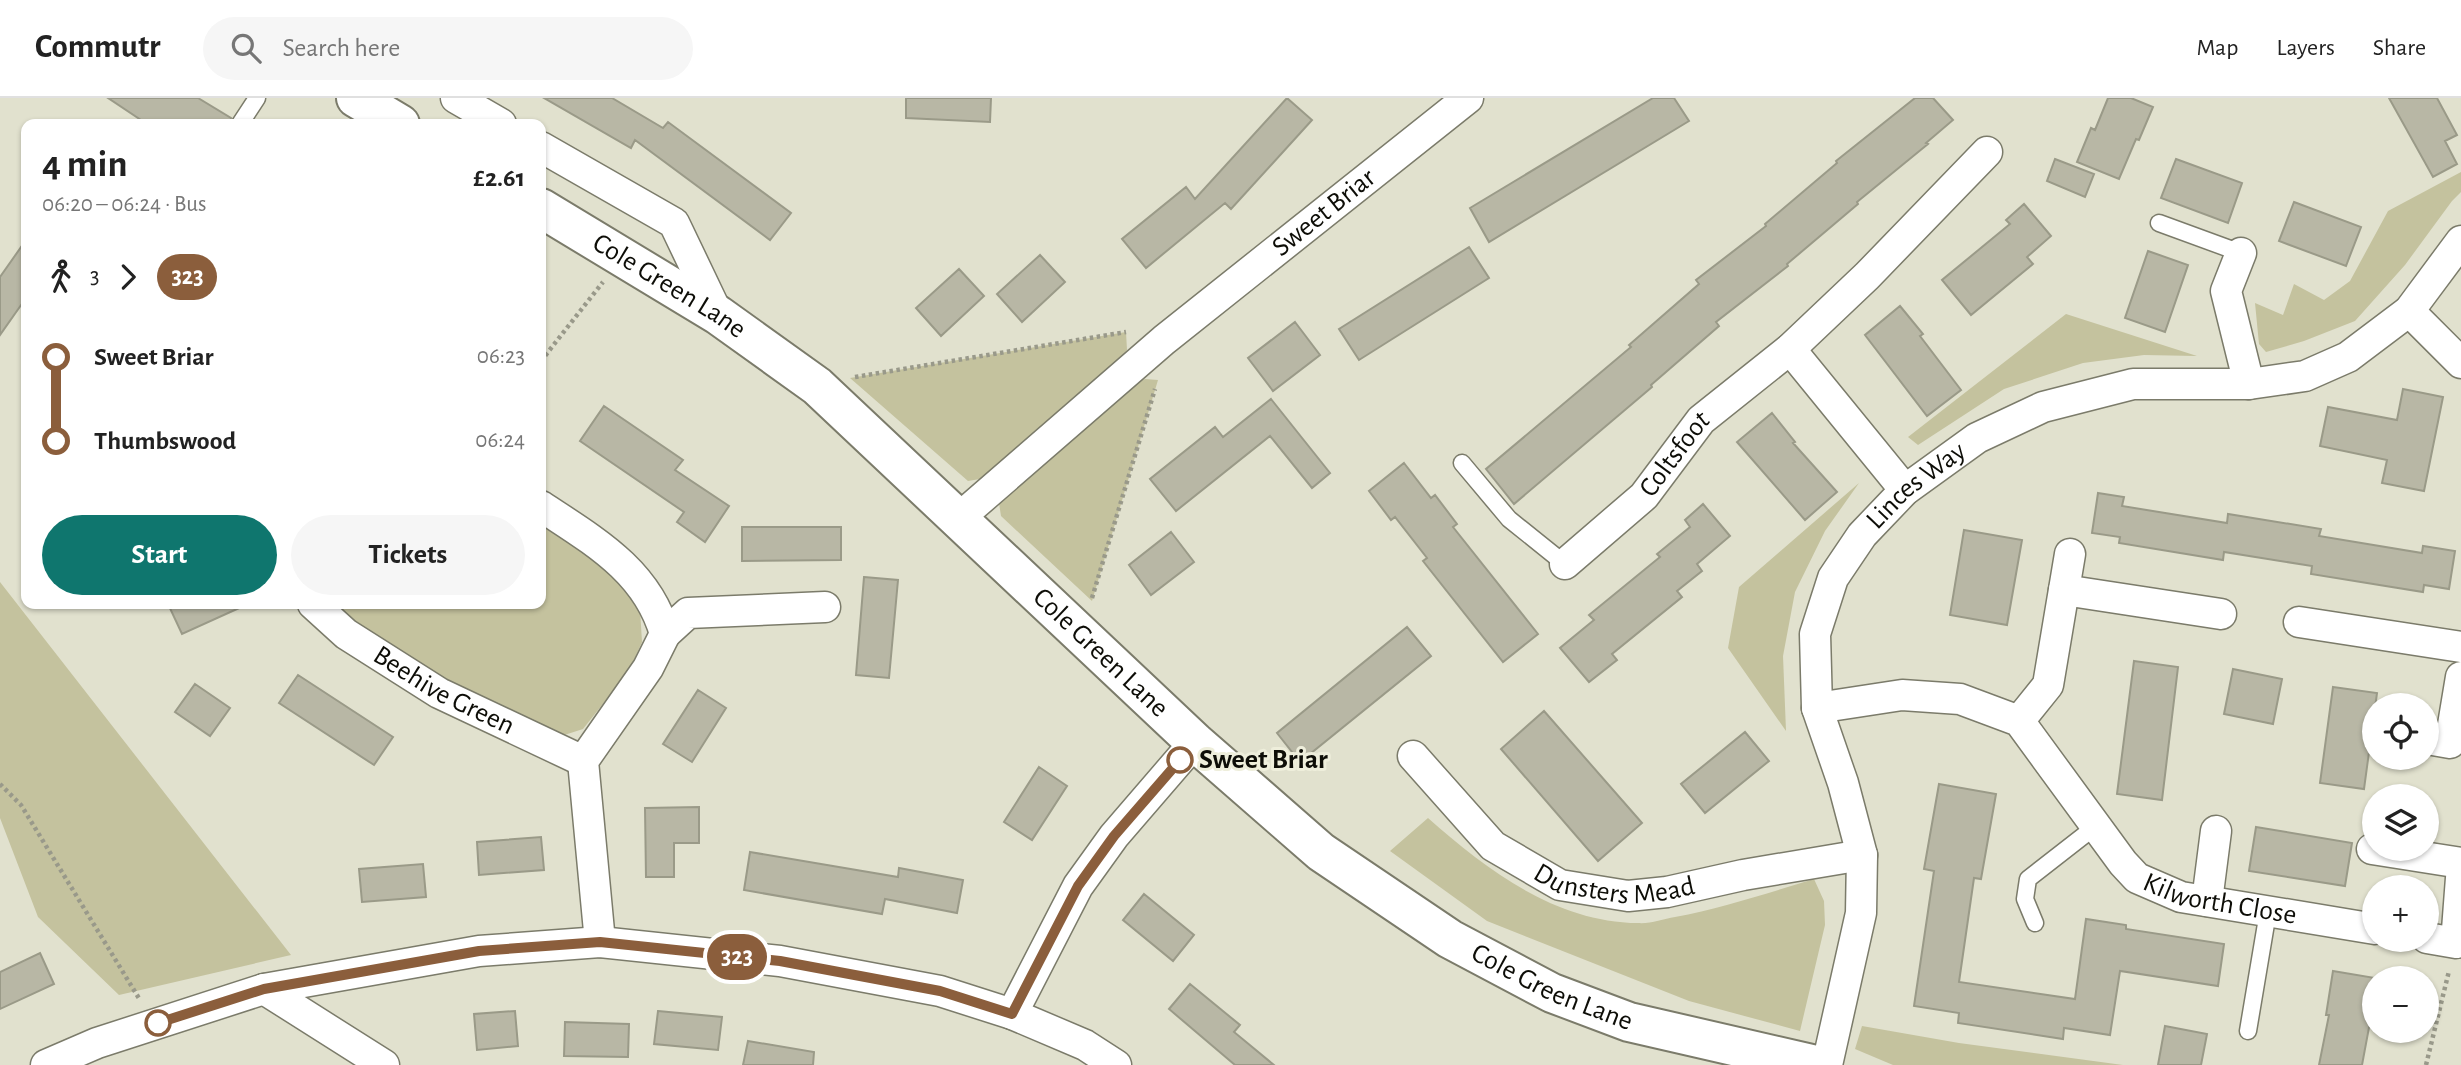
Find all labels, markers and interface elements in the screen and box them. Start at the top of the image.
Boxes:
search box [203,17,693,80]
icon: search [227,29,265,67]
text: Commutr [35,31,161,64]
text: Search here [283,35,400,61]
text: Map [2196,36,2238,60]
text: Layers [2276,36,2335,60]
text: Share [2373,36,2426,60]
text: 4 min [42,146,128,184]
street label: Sweet Briar [1267,163,1381,262]
text: £2.61 [473,165,525,191]
text: 06:20 – 06:24 · Bus [42,193,207,216]
street label: Cole Green Lane [588,229,751,344]
icon: walk [42,258,80,296]
icon: forward [109,258,147,296]
text: 3 [90,265,99,288]
text: 323 [171,265,203,289]
text: Sweet Briar [94,344,214,370]
text: 06:23 [477,345,525,368]
street label: Coltsfoot [1634,405,1714,502]
text: Thumbswood [94,428,236,454]
text: 06:24 [475,429,525,452]
street label: Linces Way [1861,437,1971,535]
button: Start [42,515,277,595]
button: Tickets [291,515,525,595]
street label: Cole Green Lane [1027,583,1173,723]
street label: Beehive Green [368,641,519,740]
map controls [2362,693,2439,1043]
button: locate [2362,693,2439,770]
place label: Sweet Briar [1199,746,1328,774]
marker: Sweet Briar [1167,747,1193,773]
button: layers [2362,784,2439,861]
street label: Dunsters Mead [1529,859,1698,910]
street label: Kilworth Close [2139,868,2298,930]
button: + [2362,875,2439,952]
line badge: 323 [697,934,777,980]
street label: Cole Green Lane [1467,939,1636,1036]
text: 323 [721,945,753,969]
button: − [2362,966,2439,1043]
unlabelled marker [145,1010,171,1036]

